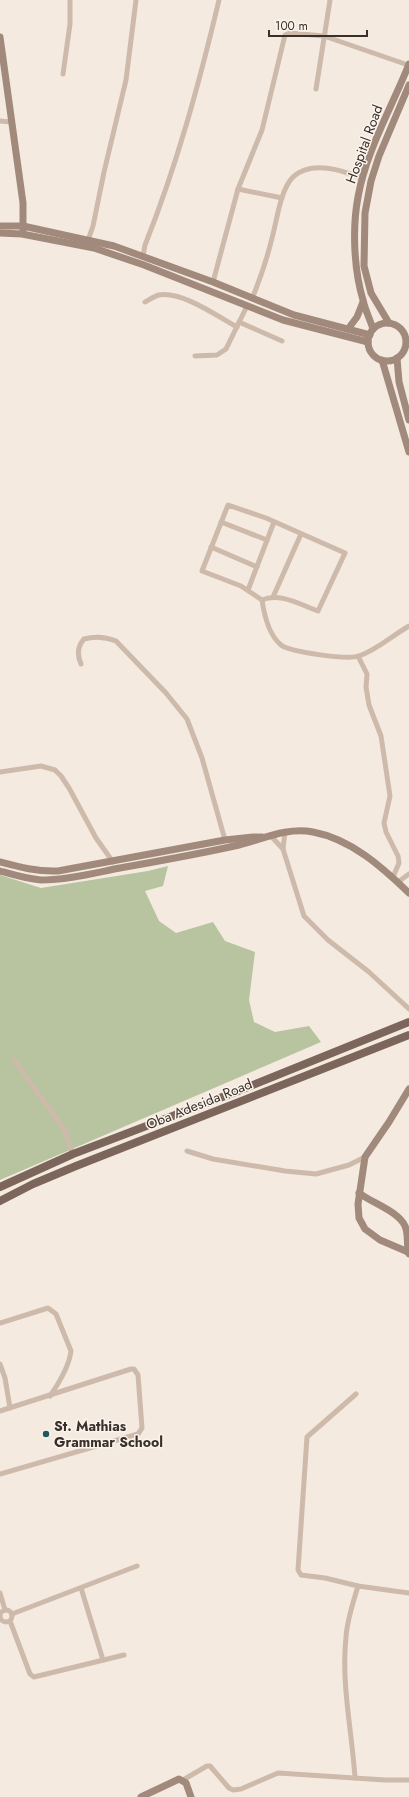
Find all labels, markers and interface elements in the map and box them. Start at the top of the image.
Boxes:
scale bar [269,12,367,38]
text: 100 m [275,17,308,35]
street label: Hospital Road [340,102,388,186]
street label: Oba Adesida Road [143,1074,255,1134]
place label: St. Mathias Grammar School [54,1416,163,1452]
marker: St. Mathias Grammar School [41,1429,51,1439]

